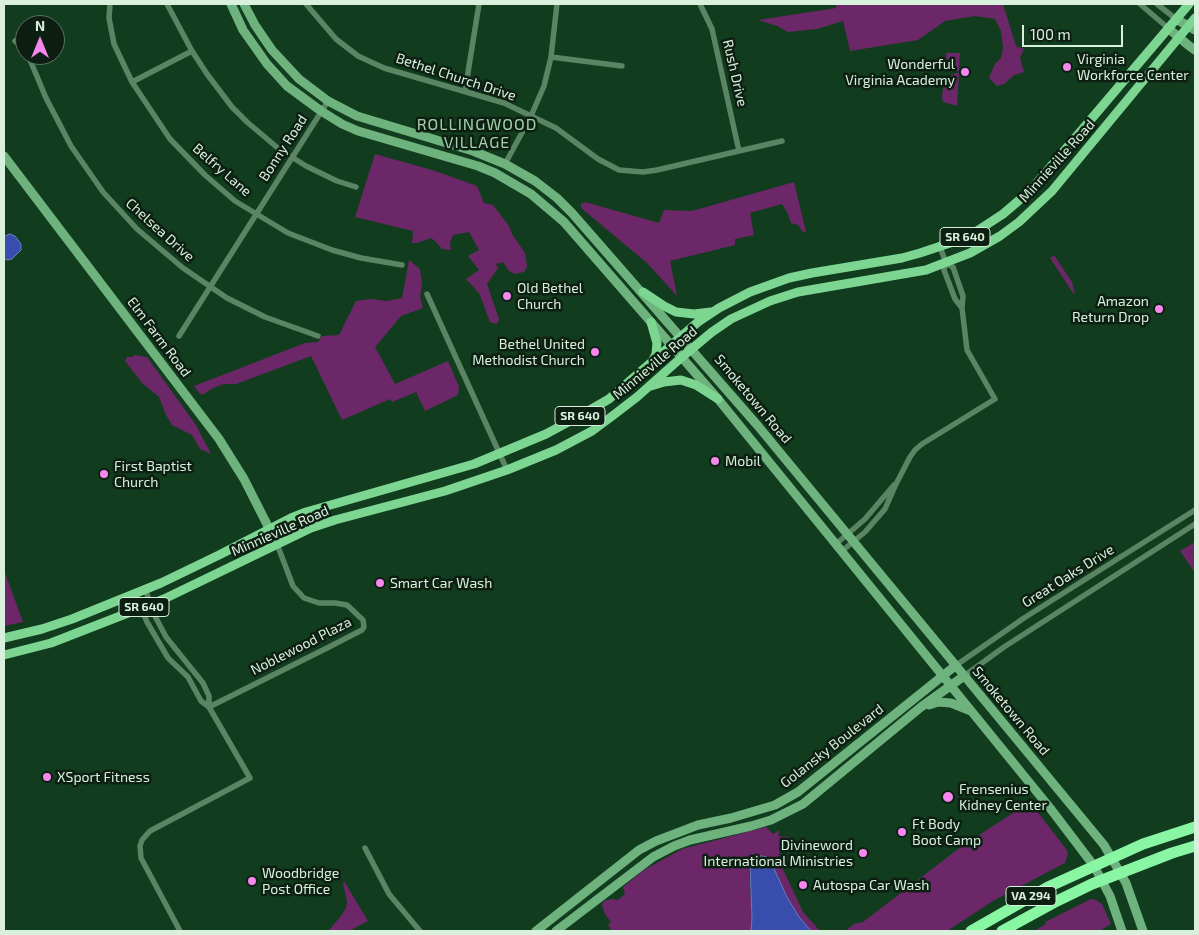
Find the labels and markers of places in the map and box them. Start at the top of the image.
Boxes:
place label: Virginia Workforce Center [1077,51,1189,84]
place label: Wonderful Virginia Academy [845,56,955,88]
marker: Virginia Workforce Center [1061,61,1073,73]
marker: Wonderful Virginia Academy [959,66,971,78]
place label: Old Bethel Church [517,280,583,312]
marker: Old Bethel Church [501,290,513,302]
place label: Amazon Return Drop [1072,293,1149,326]
marker: Amazon Return Drop [1153,303,1165,315]
place label: Bethel United Methodist Church [472,336,585,368]
marker: Bethel United Methodist Church [589,346,601,358]
place label: Mobil [725,453,761,469]
marker: Mobil [709,455,721,467]
place label: First Baptist Church [114,458,192,491]
marker: First Baptist Church [98,468,110,480]
place label: Smart Car Wash [390,575,492,591]
marker: Smart Car Wash [374,577,386,589]
place label: XSport Fitness [57,769,150,785]
marker: XSport Fitness [41,771,53,783]
place label: Frensenius Kidney Center [959,781,1047,814]
marker: Frensenius Kidney Center [941,790,955,804]
place label: Ft Body Boot Camp [912,816,981,849]
marker: Ft Body Boot Camp [896,826,908,838]
place label: Divineword International Ministries [704,837,853,870]
marker: Divineword International Ministries [857,847,869,859]
place label: Woodbridge Post Office [262,865,339,898]
marker: Woodbridge Post Office [246,875,258,887]
place label: Autospa Car Wash [813,877,929,893]
marker: Autospa Car Wash [797,879,809,891]

